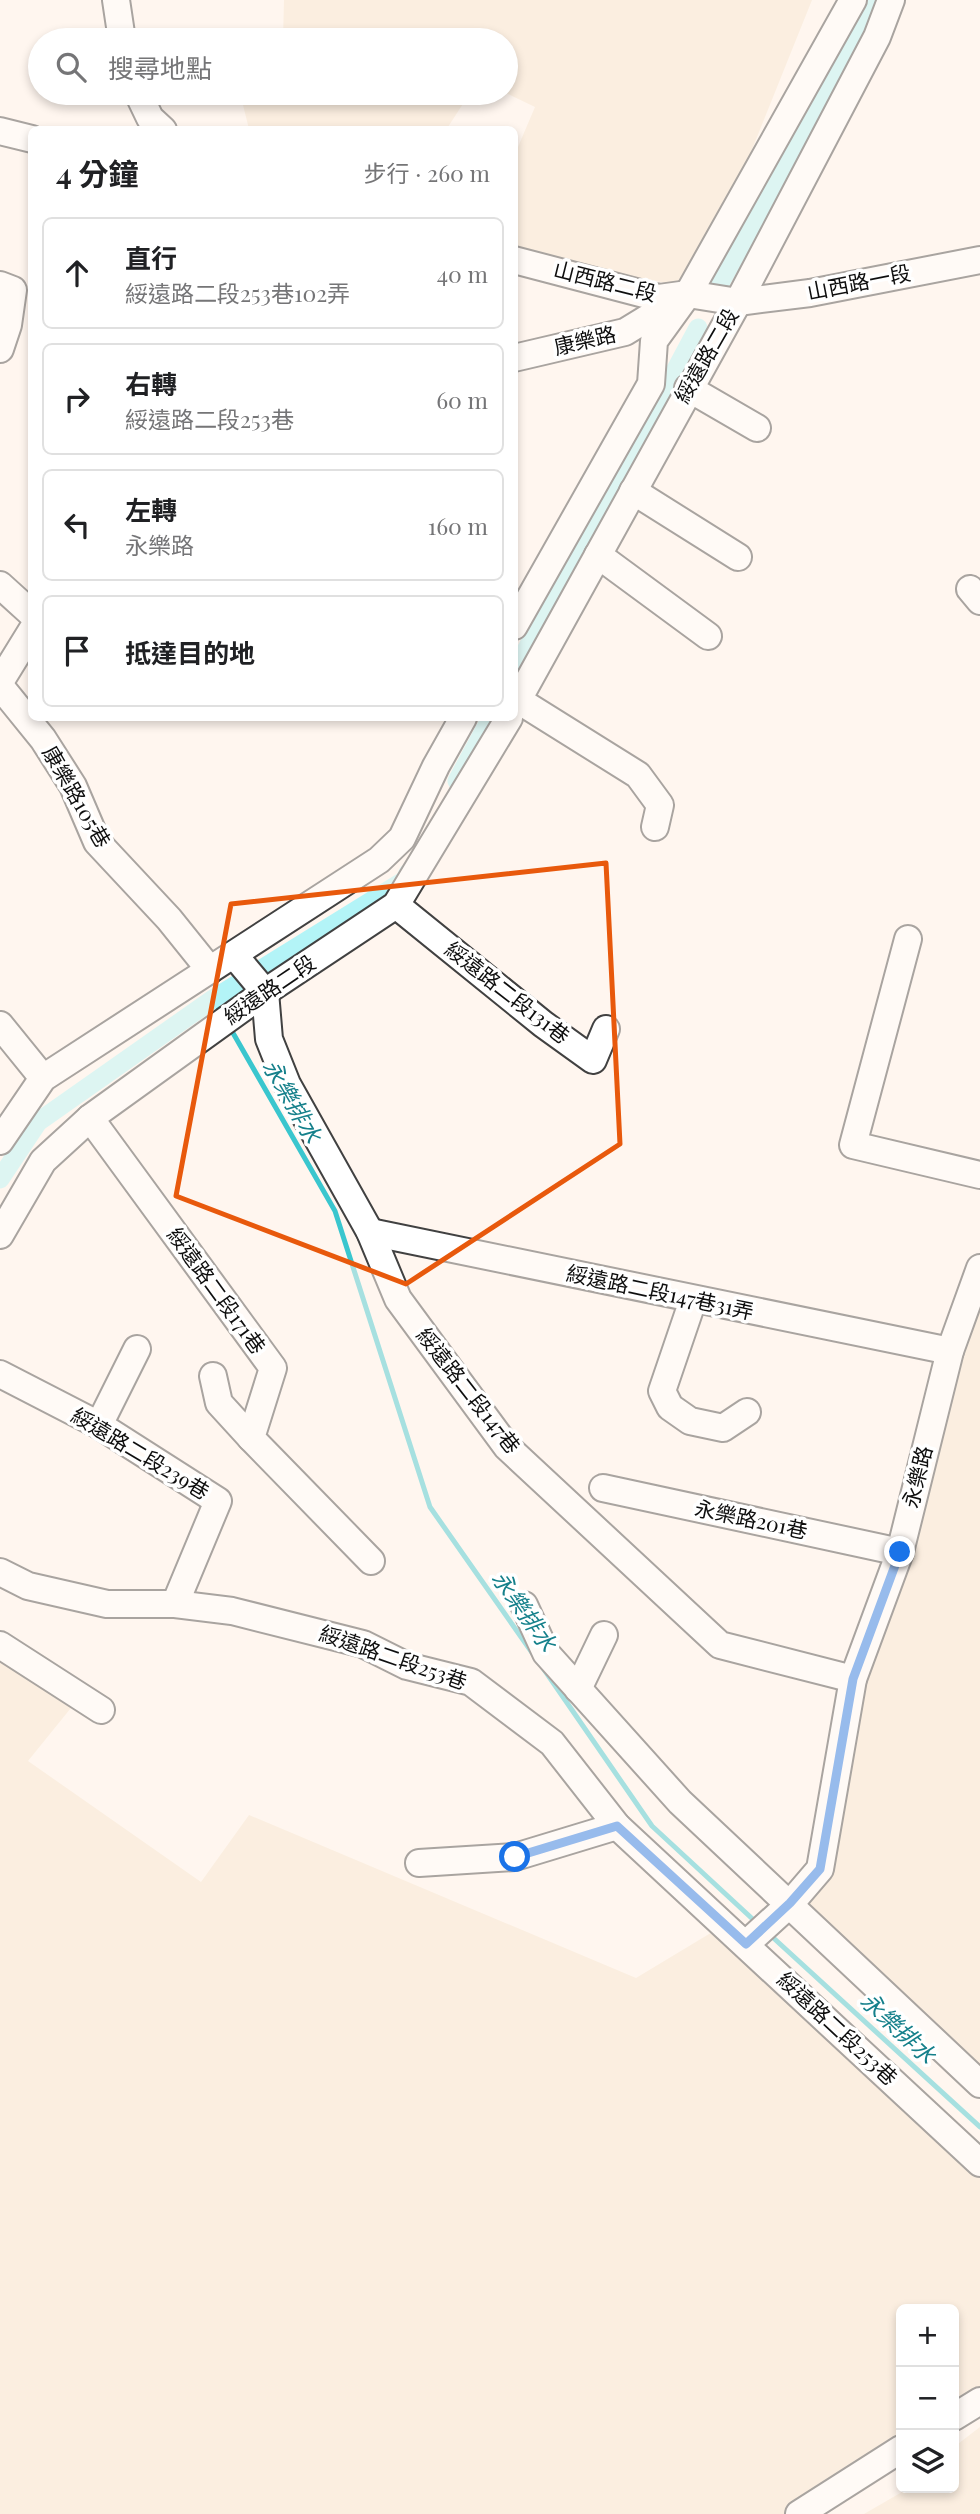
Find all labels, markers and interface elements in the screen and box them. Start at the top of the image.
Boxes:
search box [28,28,518,105]
icon: search [52,48,90,86]
text: 搜尋地點 [108,50,212,85]
text: 4 分鐘 [56,153,139,193]
text: 步行 · 260 m [364,157,490,188]
text: 直行 [125,240,177,275]
icon: ahead [58,254,96,292]
street label: 山西路二段 [551,254,660,306]
street label: 山西路一段 [804,257,913,305]
text: 40 m [437,258,488,289]
text: 綏遠路二段253巷102弄 [125,277,350,308]
street label: 綏遠路二段 [667,303,744,407]
street label: 康樂路 [551,318,618,360]
text: 右轉 [125,366,177,401]
icon: right [58,380,96,418]
text: 60 m [436,384,488,415]
text: 綏遠路二段253巷 [125,403,294,434]
text: 左轉 [125,492,177,527]
icon: left [58,506,96,544]
text: 160 m [428,510,488,541]
text: 永樂路 [125,529,194,560]
icon: arrive [58,632,96,670]
text: 抵達目的地 [125,635,255,670]
street label: 康樂路105巷 [37,740,118,852]
street label: 綏遠路二段131巷 [440,934,576,1049]
street label: 綏遠路二段 [218,947,320,1029]
water label: 永樂排水 [257,1053,330,1149]
street label: 綏遠路二段171巷 [162,1221,273,1359]
street label: 綏遠路二段147巷31弄 [564,1258,757,1325]
street label: 綏遠路二段147巷 [412,1321,528,1458]
street label: 綏遠路二段239巷 [67,1400,215,1505]
street label: 永樂路 [895,1443,937,1510]
street label: 永樂路201巷 [693,1492,810,1544]
route end [884,1536,915,1567]
water label: 永樂排水 [486,1564,565,1658]
street label: 綏遠路二段253巷 [316,1618,471,1694]
route start [499,1841,530,1872]
street label: 綏遠路二段253巷 [772,1965,904,2090]
water label: 永樂排水 [855,1984,944,2070]
map controls [896,2304,959,2493]
button: + [896,2304,959,2367]
button: − [896,2367,959,2430]
button: layers [896,2430,959,2493]

